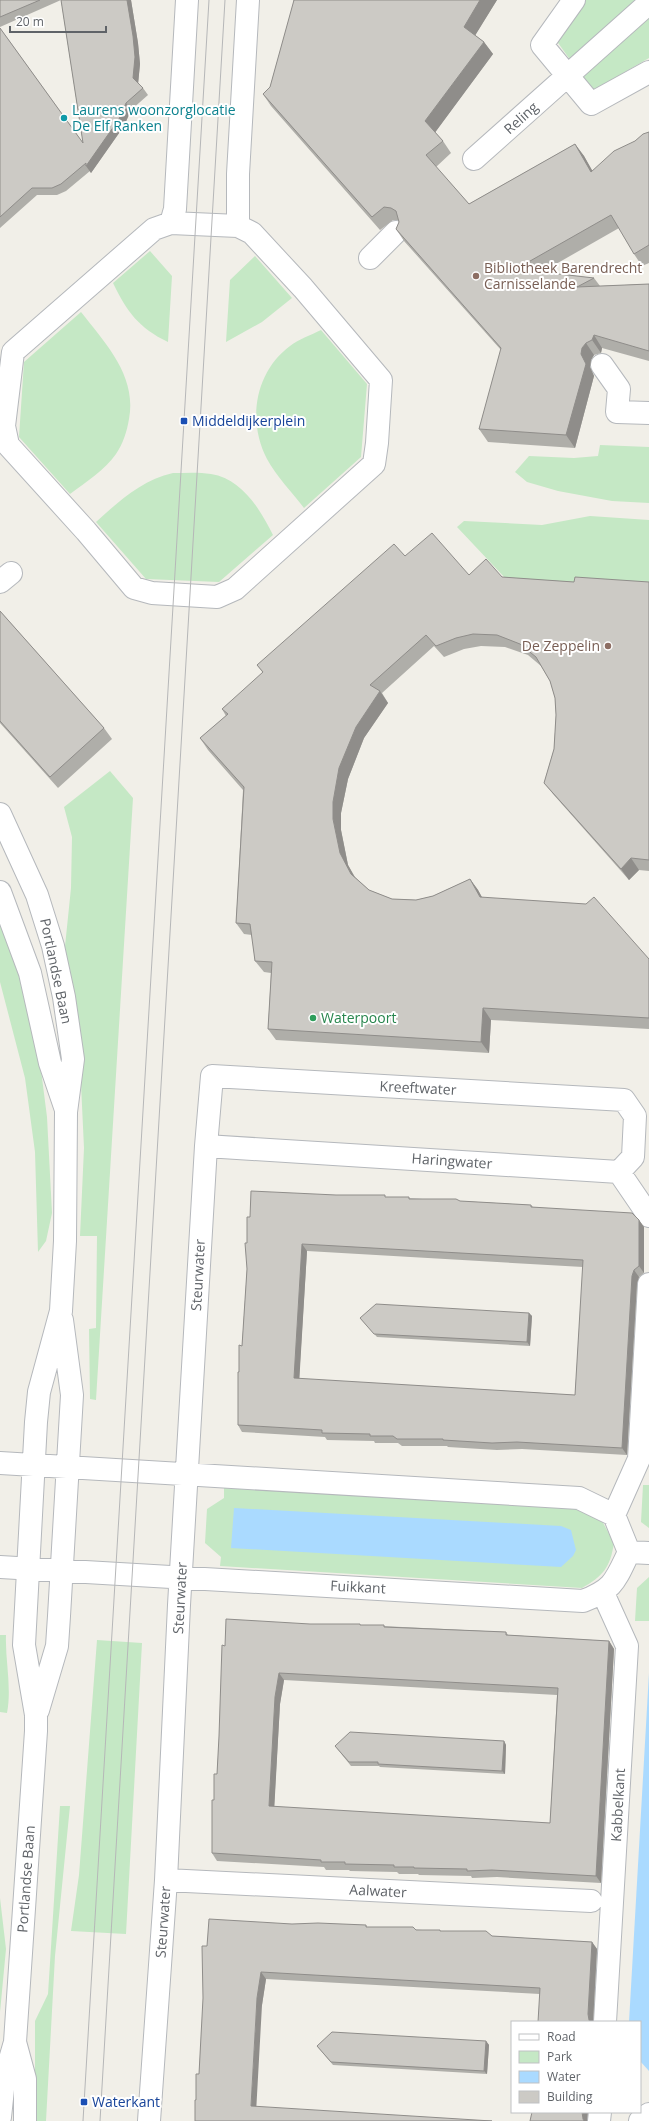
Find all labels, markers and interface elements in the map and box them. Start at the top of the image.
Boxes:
scale bar [10,8,106,34]
text: 20 m [16,13,44,30]
street label: Reling [500,97,542,138]
place label: Laurens woonzorglocatie De Elf Ranken [72,100,236,135]
marker: Laurens woonzorglocatie De Elf Ranken [59,113,69,123]
place label: Bibliotheek Barendrecht Carnisselande [484,258,642,293]
marker: Bibliotheek Barendrecht Carnisselande [471,271,481,281]
place label: Middeldijkerplein [192,411,305,430]
marker: Middeldijkerplein [179,416,189,426]
place label: De Zeppelin [522,636,600,655]
marker: De Zeppelin [603,641,613,651]
street label: Portlandse Baan [36,916,77,1025]
place label: Waterpoort [321,1008,396,1027]
marker: Waterpoort [308,1013,318,1023]
street label: Kreeftwater [379,1076,457,1099]
street label: Haringwater [411,1148,493,1173]
street label: Steurwater [186,1238,209,1311]
street label: Steurwater [168,1561,191,1634]
street label: Fuikkant [330,1576,386,1597]
street label: Kabbelkant [606,1768,629,1842]
street label: Portlandse Baan [12,1825,39,1933]
street label: Aalwater [349,1880,407,1902]
street label: Steurwater [151,1885,175,1959]
legend [511,2021,641,2113]
text: Road [547,2028,576,2045]
text: Park [547,2048,573,2065]
text: Water [547,2068,581,2085]
text: Building [547,2088,593,2105]
place label: Waterkant [92,2092,160,2111]
marker: Waterkant [79,2097,89,2107]

